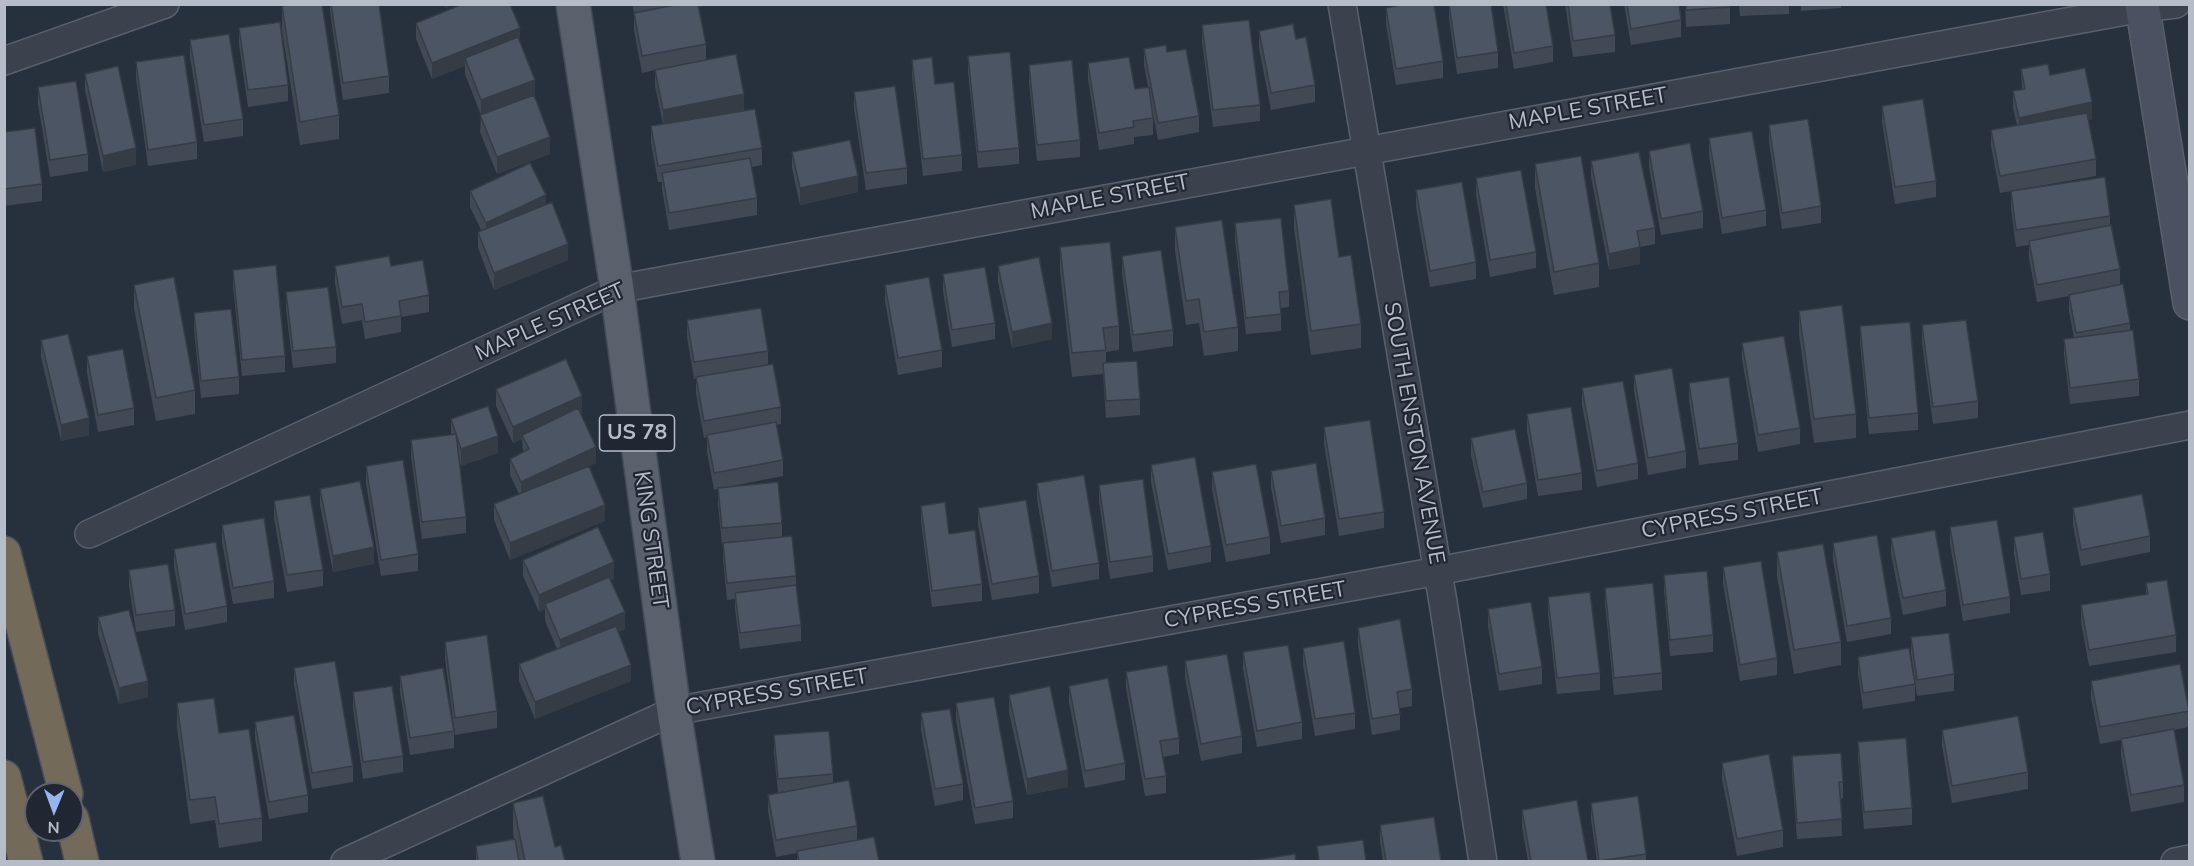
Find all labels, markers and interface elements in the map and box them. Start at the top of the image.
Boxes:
street label: MAPLE STREET [1507,82,1669,136]
street label: MAPLE STREET [1029,169,1191,225]
street label: MAPLE STREET [471,277,629,367]
street label: SOUTH ENSTON AVENUE [1378,300,1450,566]
road number: US 78 [600,415,674,451]
street label: KING STREET [628,470,674,610]
street label: CYPRESS STREET [1639,483,1825,545]
street label: CYPRESS STREET [1162,576,1348,634]
street label: CYPRESS STREET [684,663,870,721]
north arrow [24,782,84,842]
text: N [48,818,60,838]

